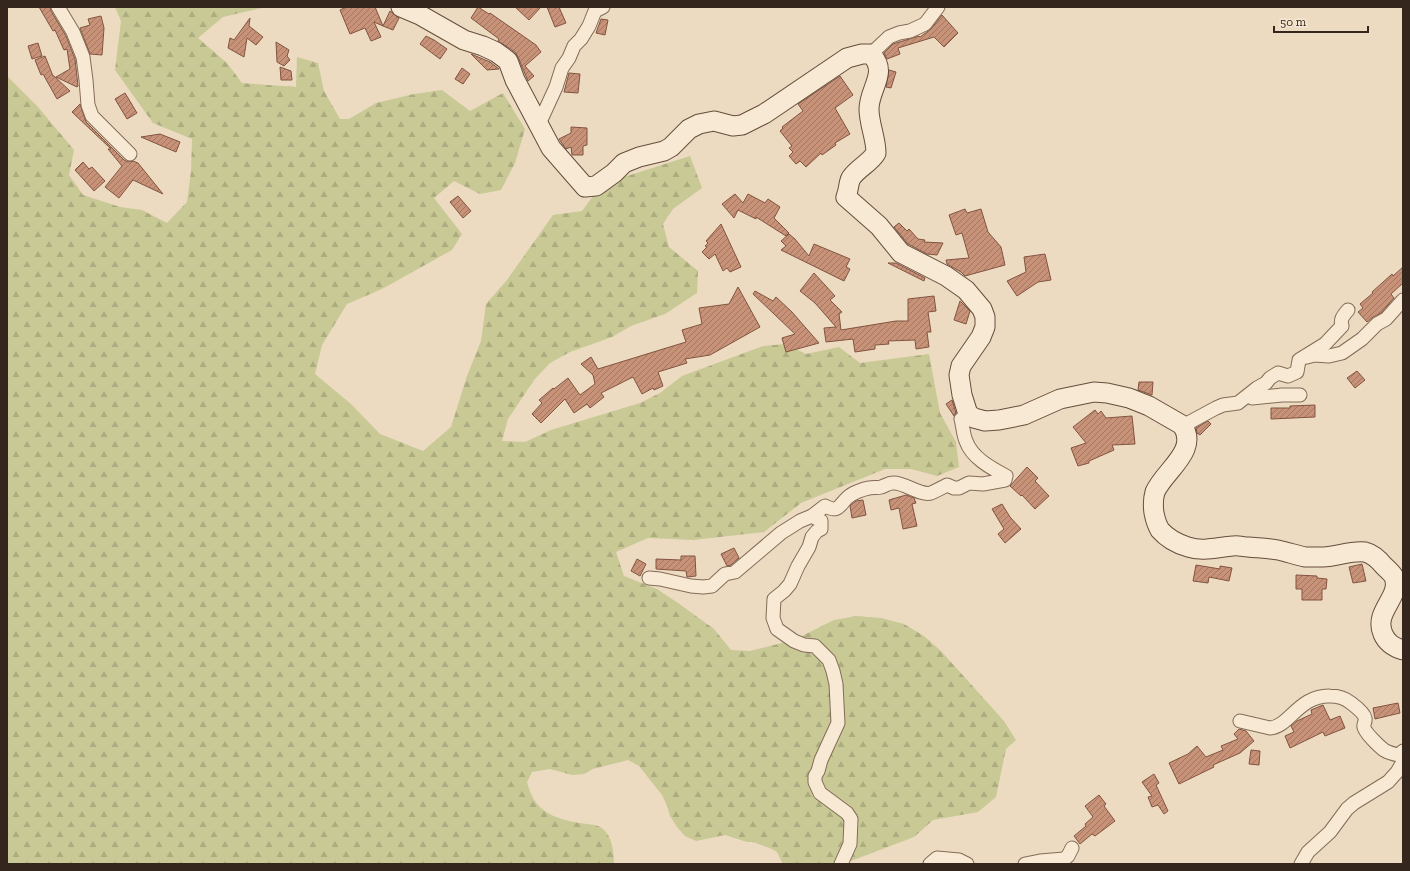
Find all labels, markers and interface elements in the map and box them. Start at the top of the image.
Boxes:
scale bar [1274,8,1368,34]
text: 50 m [1280,15,1307,29]

